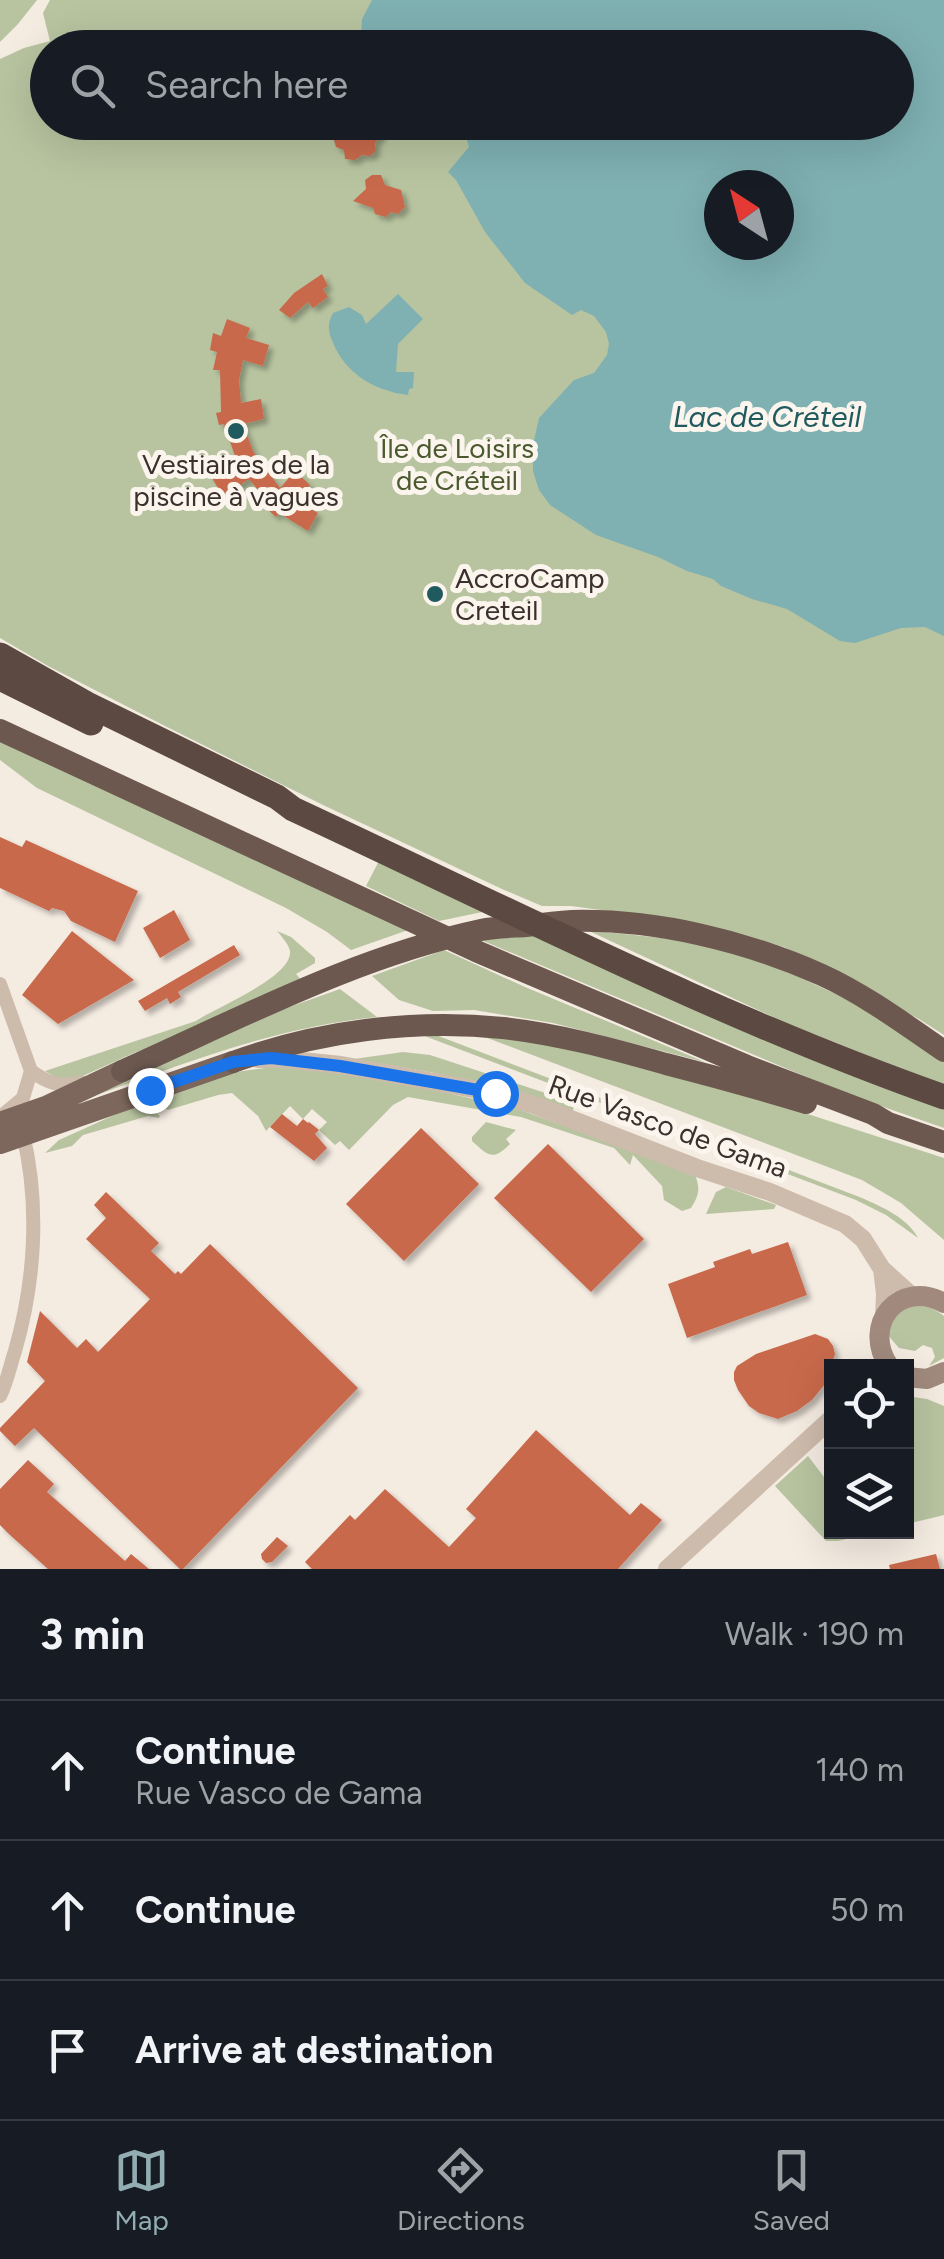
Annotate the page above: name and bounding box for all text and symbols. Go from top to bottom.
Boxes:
search box [30,30,914,140]
icon: search [65,58,120,113]
text: Search here [145,62,348,108]
north arrow [704,170,794,260]
water label: Lac de Créteil [673,398,861,435]
marker: Vestiaires de la piscine à vagues [225,420,247,442]
park label: Île de Loisirs de Créteil [378,431,534,497]
place label: Vestiaires de la piscine à vagues [133,447,339,513]
place label: AccroCamp Creteil [455,561,605,627]
marker: AccroCamp Creteil [424,583,446,605]
street label: Rue Vasco de Gama [544,1067,792,1185]
route end [128,1068,174,1114]
route start [473,1071,519,1117]
map controls [824,1359,914,1539]
button: locate [824,1359,914,1449]
button: layers [824,1449,914,1539]
text: 3 min [40,1609,145,1660]
text: Walk · 190 m [725,1615,904,1653]
text: Continue [135,1728,296,1774]
icon: ahead [40,1743,95,1798]
text: 140 m [815,1751,904,1789]
text: Rue Vasco de Gama [135,1774,423,1812]
icon: ahead [40,1883,95,1938]
text: Continue [135,1887,296,1933]
text: 50 m [830,1891,904,1929]
icon: arrive [40,2023,95,2078]
text: Arrive at destination [135,2027,493,2073]
tab: Map [114,2143,169,2237]
tab: Directions [397,2143,525,2237]
tab: Saved [753,2143,830,2237]

